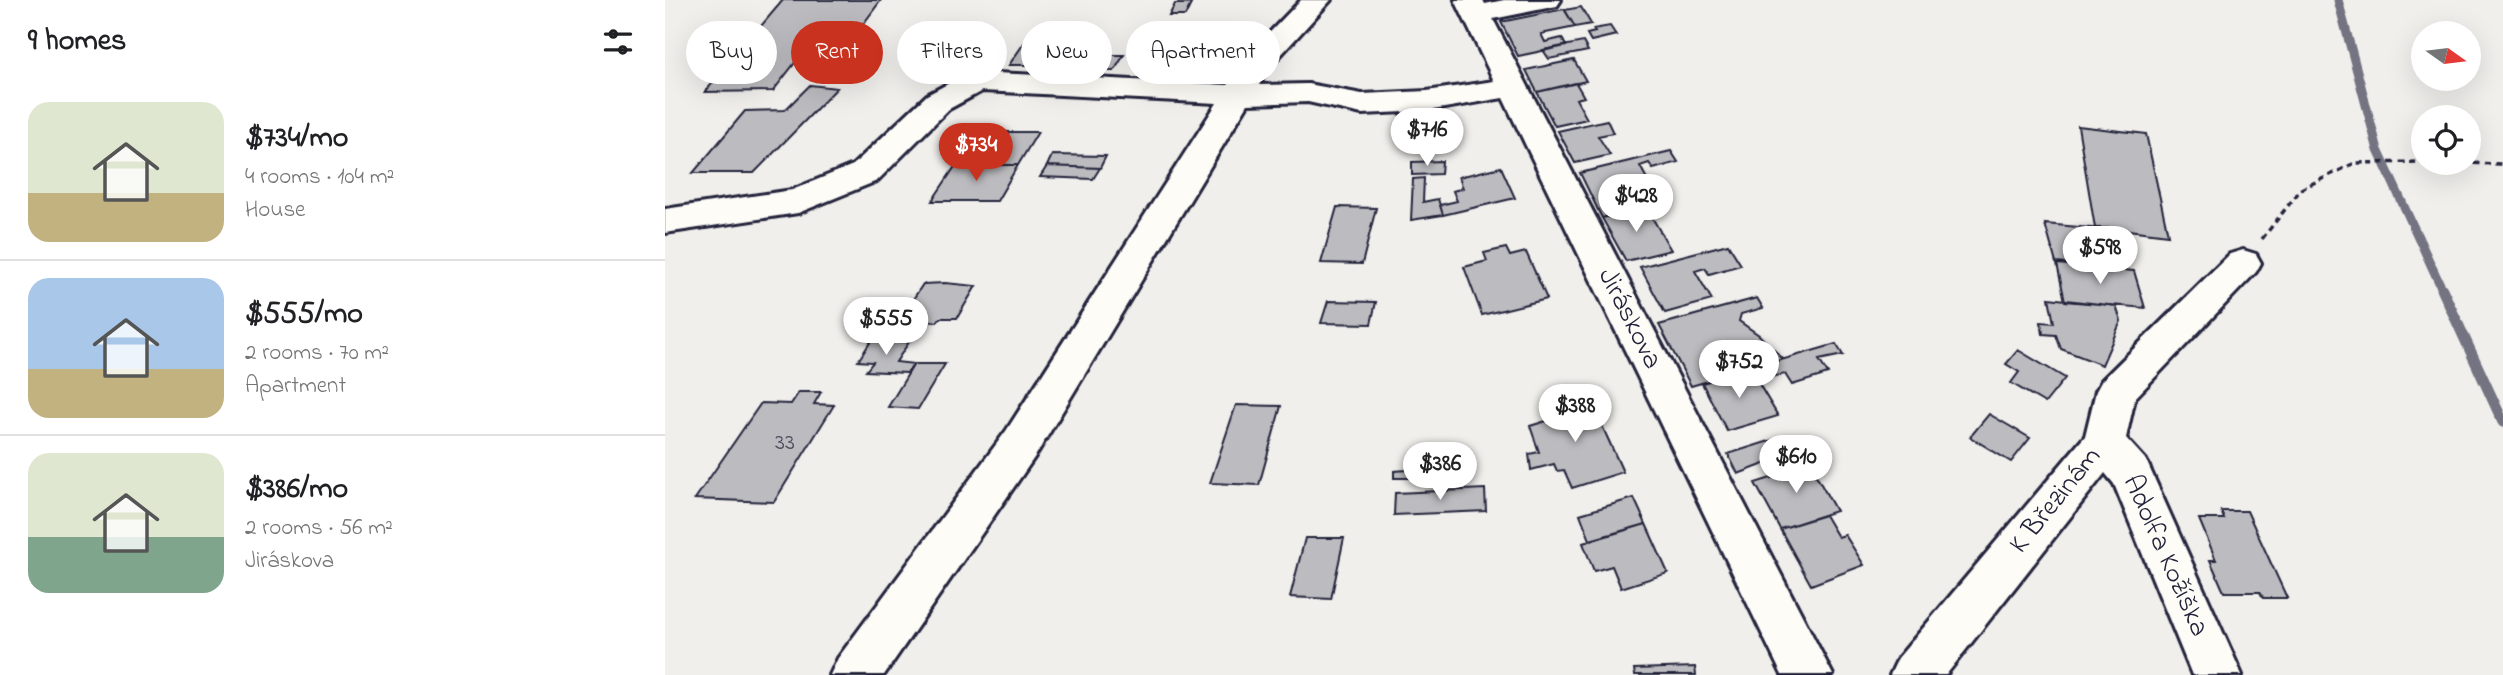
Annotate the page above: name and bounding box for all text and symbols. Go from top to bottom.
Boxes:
text: 9 homes [28,20,126,64]
chip: Buy [686,21,777,84]
chip: Rent [791,21,883,84]
chip: Filters [897,21,1007,84]
chip: New [1021,21,1112,84]
chip: Apartment [1126,21,1280,84]
north arrow [2411,21,2481,91]
map controls [2411,21,2481,175]
icon: filters [599,23,637,61]
button: locate [2411,105,2481,175]
pin: $716 [1386,108,1468,168]
text: $716 [1407,114,1447,147]
text: $734/mo [245,117,348,161]
pin: $734 [935,124,1017,183]
text: $734 [955,129,997,162]
icon: home [84,130,168,214]
text: 4 rooms · 104 m² [245,161,394,194]
pin: $428 [1595,174,1677,234]
text: $428 [1614,180,1658,213]
text: House [245,194,305,227]
pin: $598 [2059,226,2141,286]
text: $598 [2079,232,2121,265]
street label: Jiráskova [1586,261,1672,377]
text: $555/mo [245,293,363,337]
pin: $555 [845,298,927,357]
text: $555 [859,303,913,336]
icon: home [84,306,168,390]
text: 2 rooms · 70 m² [245,337,389,370]
pin: $752 [1698,340,1780,400]
text: $752 [1715,346,1763,379]
text: Apartment [245,370,346,403]
pin: $388 [1534,384,1616,444]
text: $388 [1555,390,1595,423]
house number: 33 [775,426,795,461]
pin: $610 [1755,435,1837,495]
street label: K Březinám [2000,439,2112,563]
text: $610 [1775,441,1817,474]
pin: $386 [1399,442,1481,502]
text: $386 [1419,448,1461,481]
text: $386/mo [245,468,348,512]
street label: Adolfa Kožíška [2111,469,2219,643]
icon: home [84,481,168,565]
text: 2 rooms · 56 m² [245,512,393,545]
text: Jiráskova [245,545,334,578]

